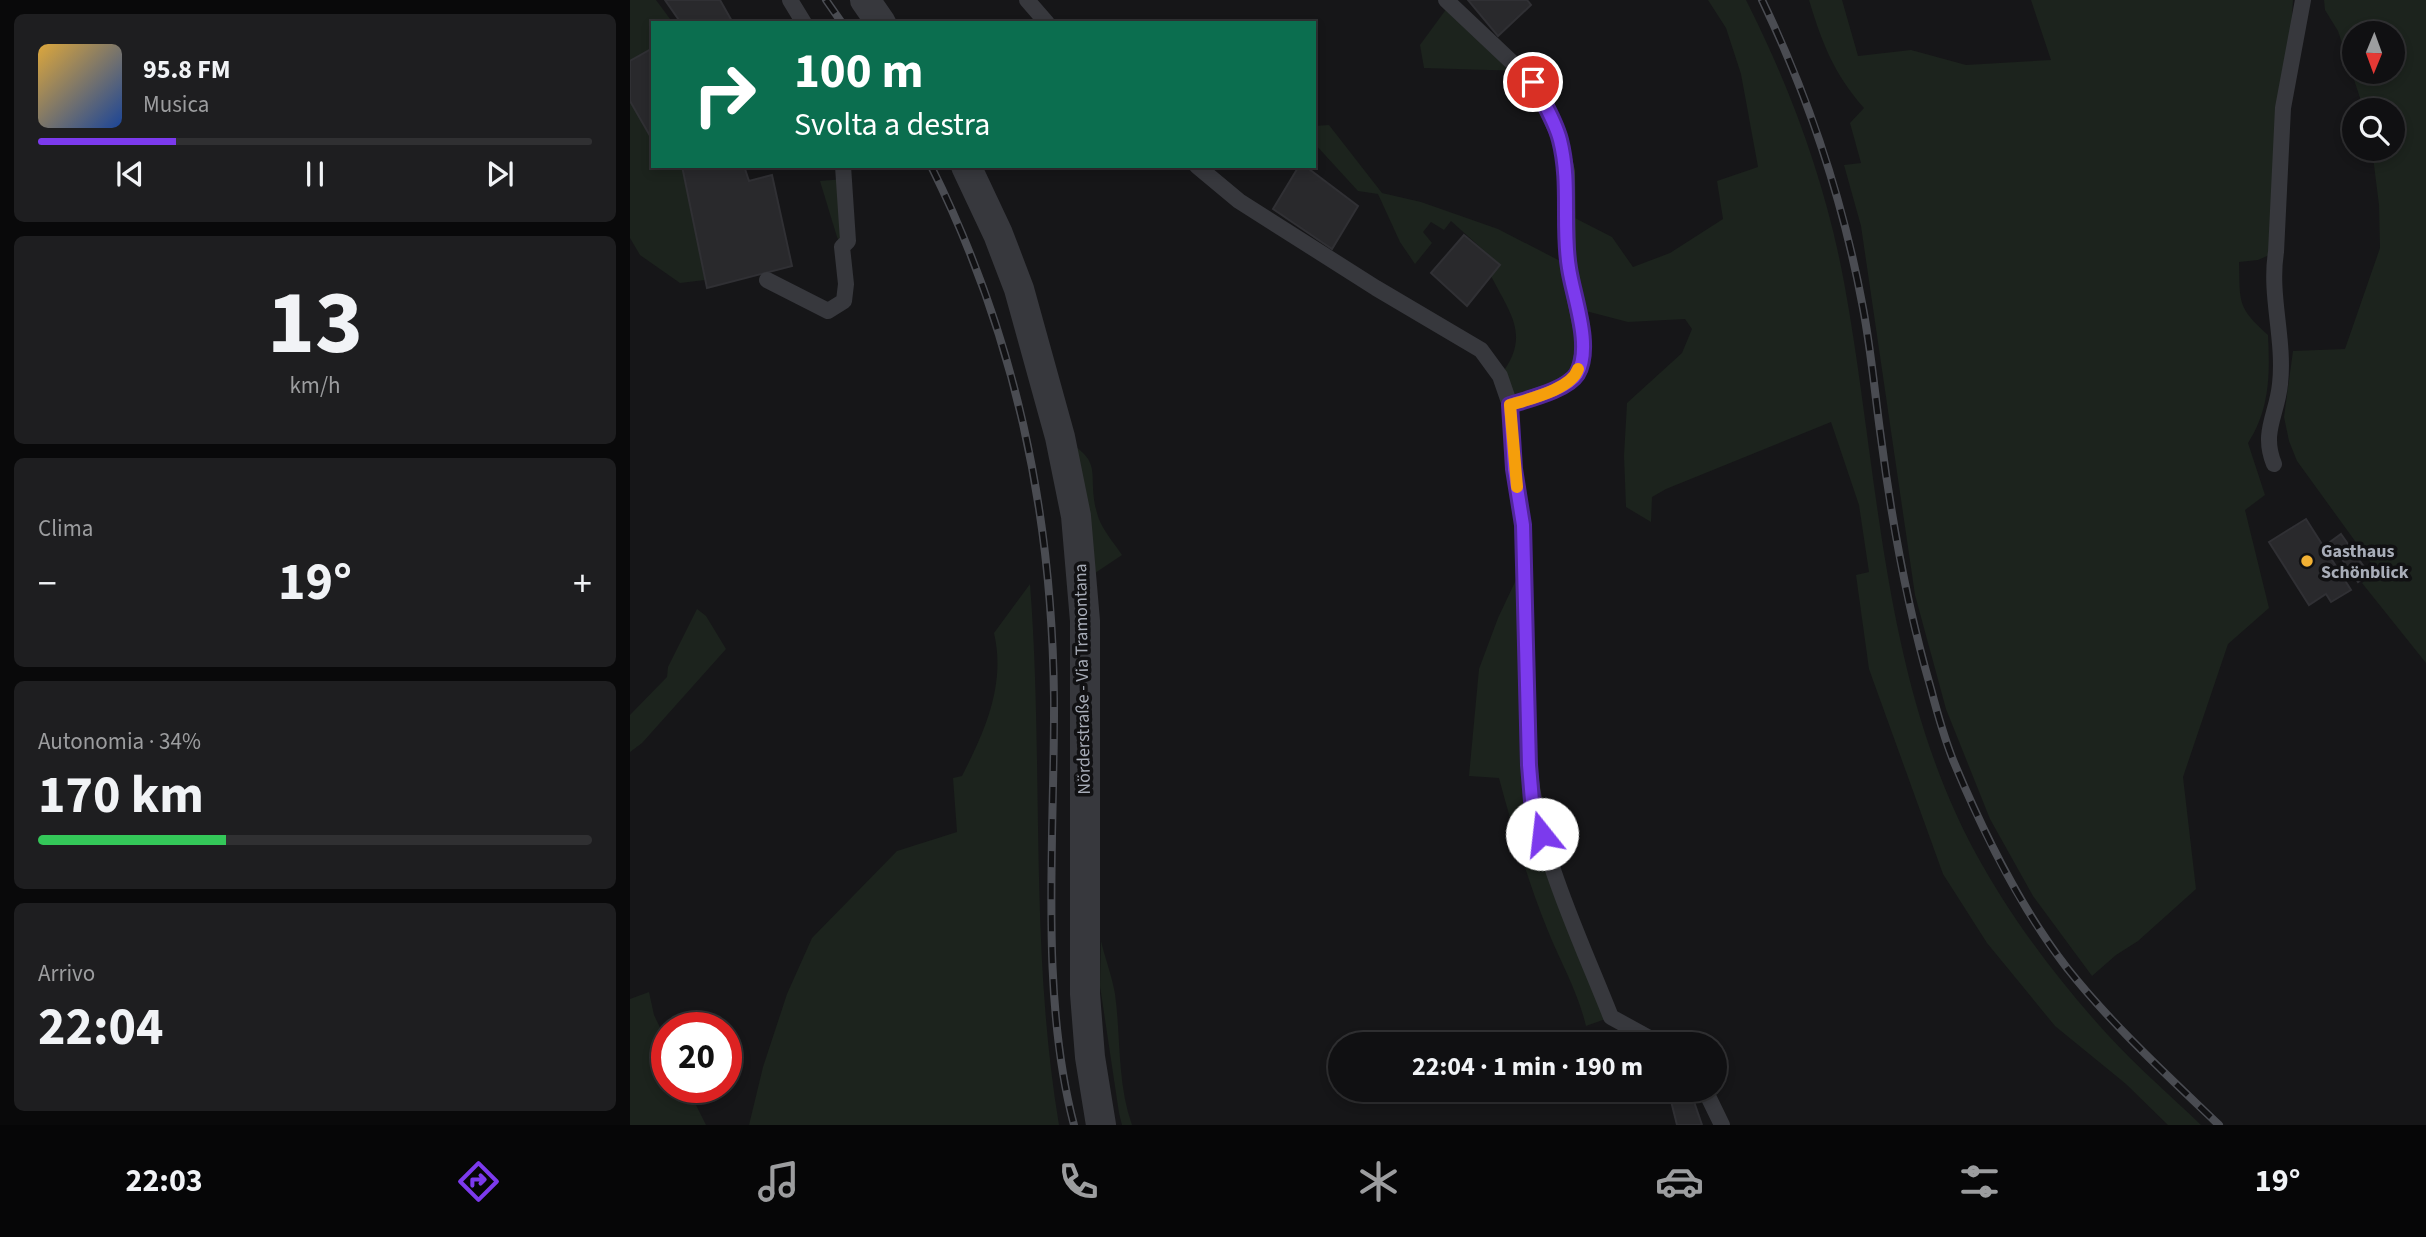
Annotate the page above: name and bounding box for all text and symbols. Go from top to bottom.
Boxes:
north arrow [2342,21,2404,84]
map controls [2342,21,2405,161]
text: 100 m [794,37,923,107]
icon: right [679,49,770,140]
text: 95.8 FM [143,51,231,88]
pin [1503,52,1563,112]
icon: arrive [1514,63,1552,101]
text: Musica [143,88,209,121]
button: search [2342,98,2405,161]
text: Svolta a destra [794,102,990,148]
icon: previous [111,155,149,193]
icon: pause [296,155,334,193]
icon: next [481,155,519,193]
text: 13 [267,259,363,388]
text: km/h [289,369,341,402]
text: Clima [38,512,93,545]
place label: Gasthaus Schönblick [2321,539,2409,585]
text: 19° [278,546,352,620]
marker: Gasthaus Schönblick [2299,553,2315,569]
text: − [38,557,57,611]
text: + [573,557,592,611]
street label: Nörderstraße - Via Tramontana [1068,563,1097,795]
text: Autonomia · 34% [38,725,201,758]
text: 170 km [38,759,204,833]
position arrow [1505,797,1579,871]
text: Arrivo [38,957,95,990]
text: 22:04 [38,991,163,1065]
speed limit sign: 20 [651,1012,742,1103]
text: 22:04 · 1 min · 190 m [1412,1048,1643,1085]
icon: directions [454,1157,503,1206]
icon: music [754,1157,803,1206]
icon: phone [1054,1157,1103,1206]
icon: climate [1354,1157,1403,1206]
icon: car [1655,1157,1704,1206]
icon: filters [1955,1157,2004,1206]
text: 22:03 [126,1158,203,1204]
text: 19° [2255,1158,2300,1204]

